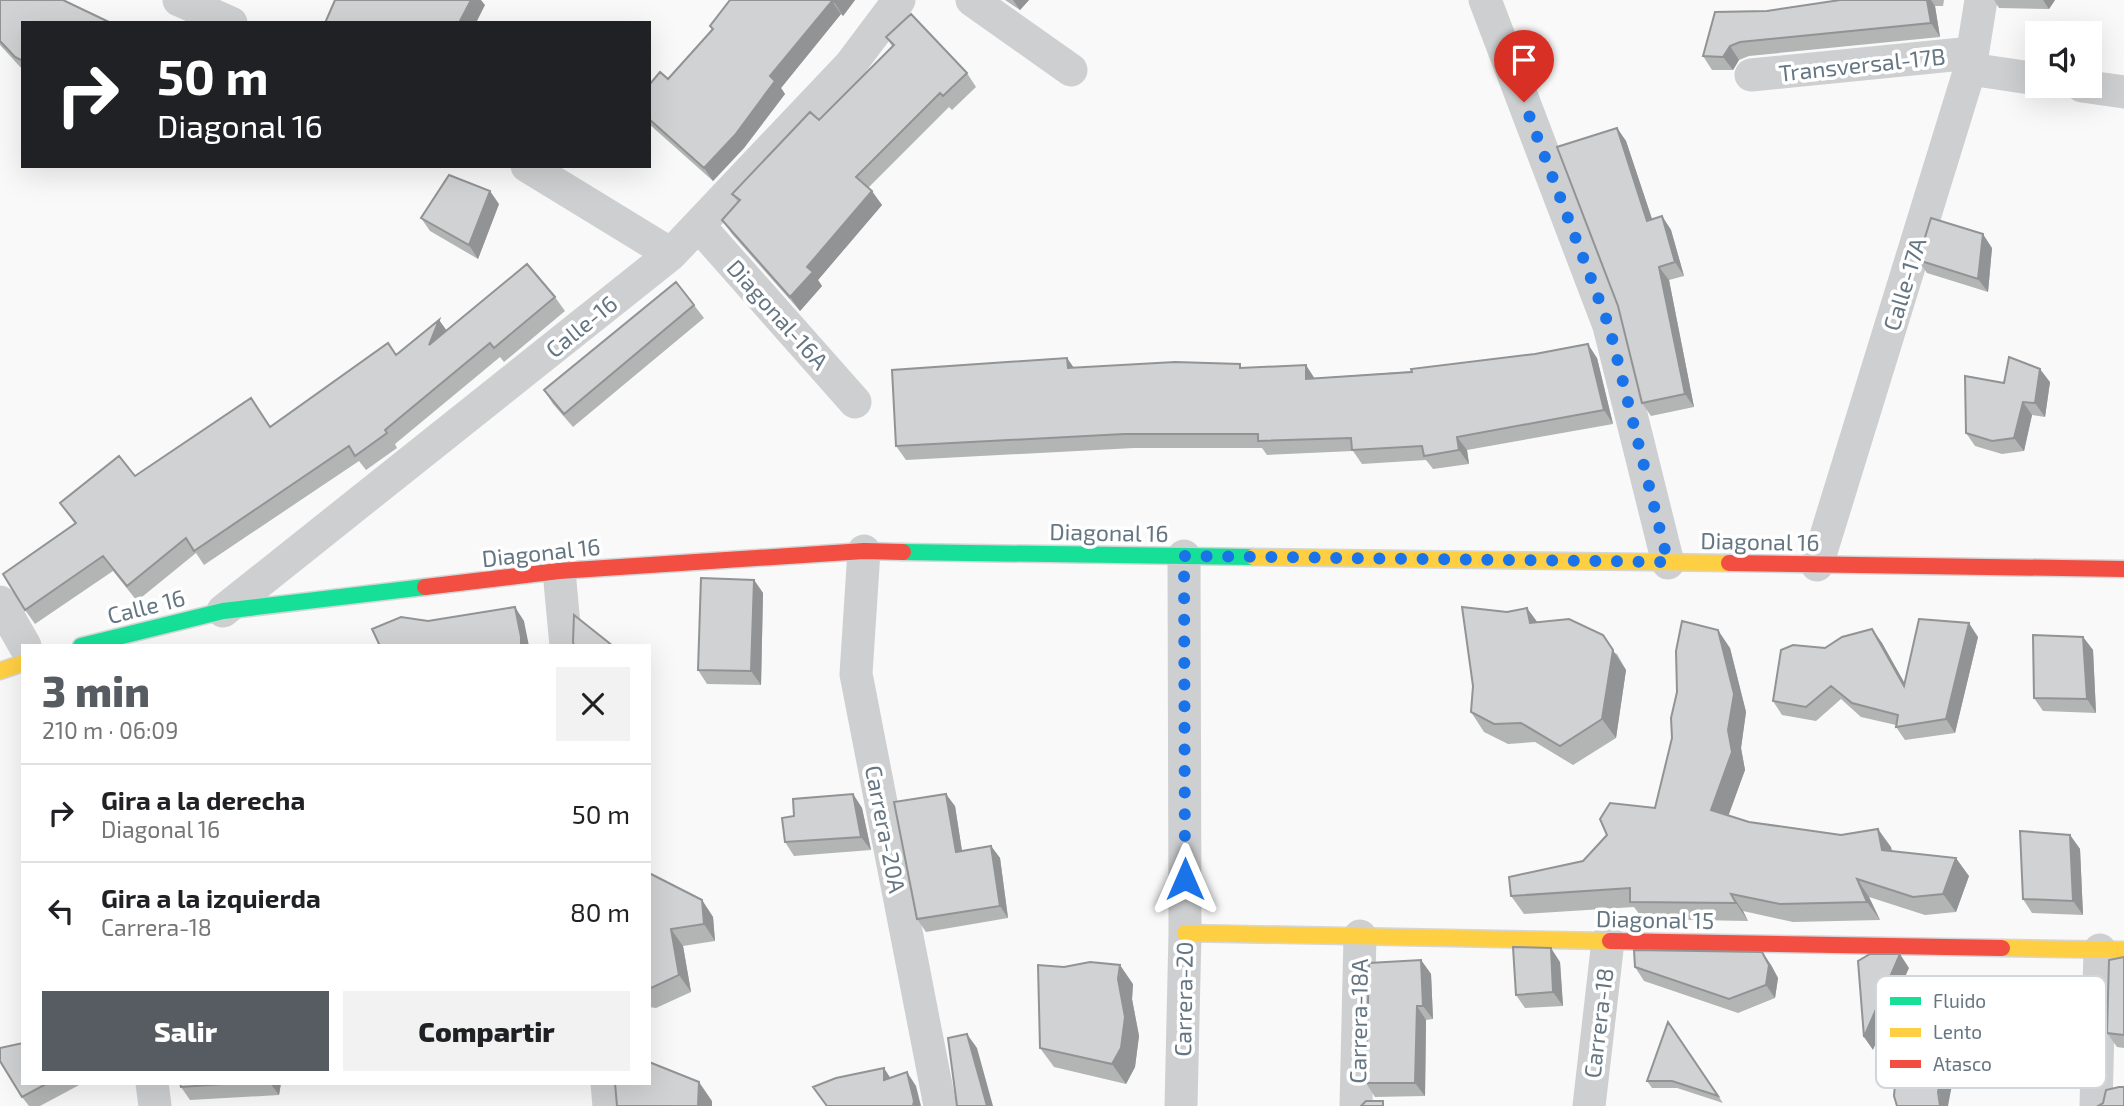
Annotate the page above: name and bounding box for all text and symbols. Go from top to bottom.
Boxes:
map controls [2025,21,2102,98]
button: sound [2025,21,2102,98]
pin [1494,30,1554,102]
icon: arrive [1505,41,1543,79]
street label: Transversal-17B [1777,41,1947,87]
text: 50 m [157,46,269,105]
icon: right [42,49,133,140]
text: Diagonal 16 [157,106,323,144]
street label: Calle-17A [1877,233,1932,334]
street label: Diagonal-16A [721,253,835,375]
street label: Calle-16 [540,289,622,363]
street label: Diagonal 16 [1049,517,1169,547]
street label: Diagonal 16 [1700,526,1820,556]
street label: Diagonal 16 [480,532,602,572]
street label: Calle 16 [104,583,188,629]
text: 3 min [42,665,150,715]
button: close [556,667,630,741]
text: 210 m · 06:09 [42,716,178,744]
street label: Carrera-20A [860,763,912,896]
text: Gira a la derecha [101,784,305,815]
icon: right [42,794,80,832]
text: 50 m [572,798,630,829]
text: Diagonal 16 [101,815,220,843]
position arrow [1148,842,1222,916]
text: Gira a la izquierda [101,882,321,913]
icon: left [42,892,80,930]
text: 80 m [570,896,630,927]
street label: Diagonal 15 [1596,904,1714,934]
text: Carrera-18 [101,913,212,941]
street label: Carrera-20 [1168,941,1198,1057]
street label: Carrera-18A [1343,958,1373,1084]
street label: Carrera-18 [1577,966,1619,1080]
legend [1876,976,2106,1088]
text: Fluido [1933,989,1986,1012]
button: Salir [42,991,329,1071]
button: Compartir [343,991,630,1071]
text: Lento [1933,1020,1982,1043]
text: Atasco [1933,1052,1992,1075]

